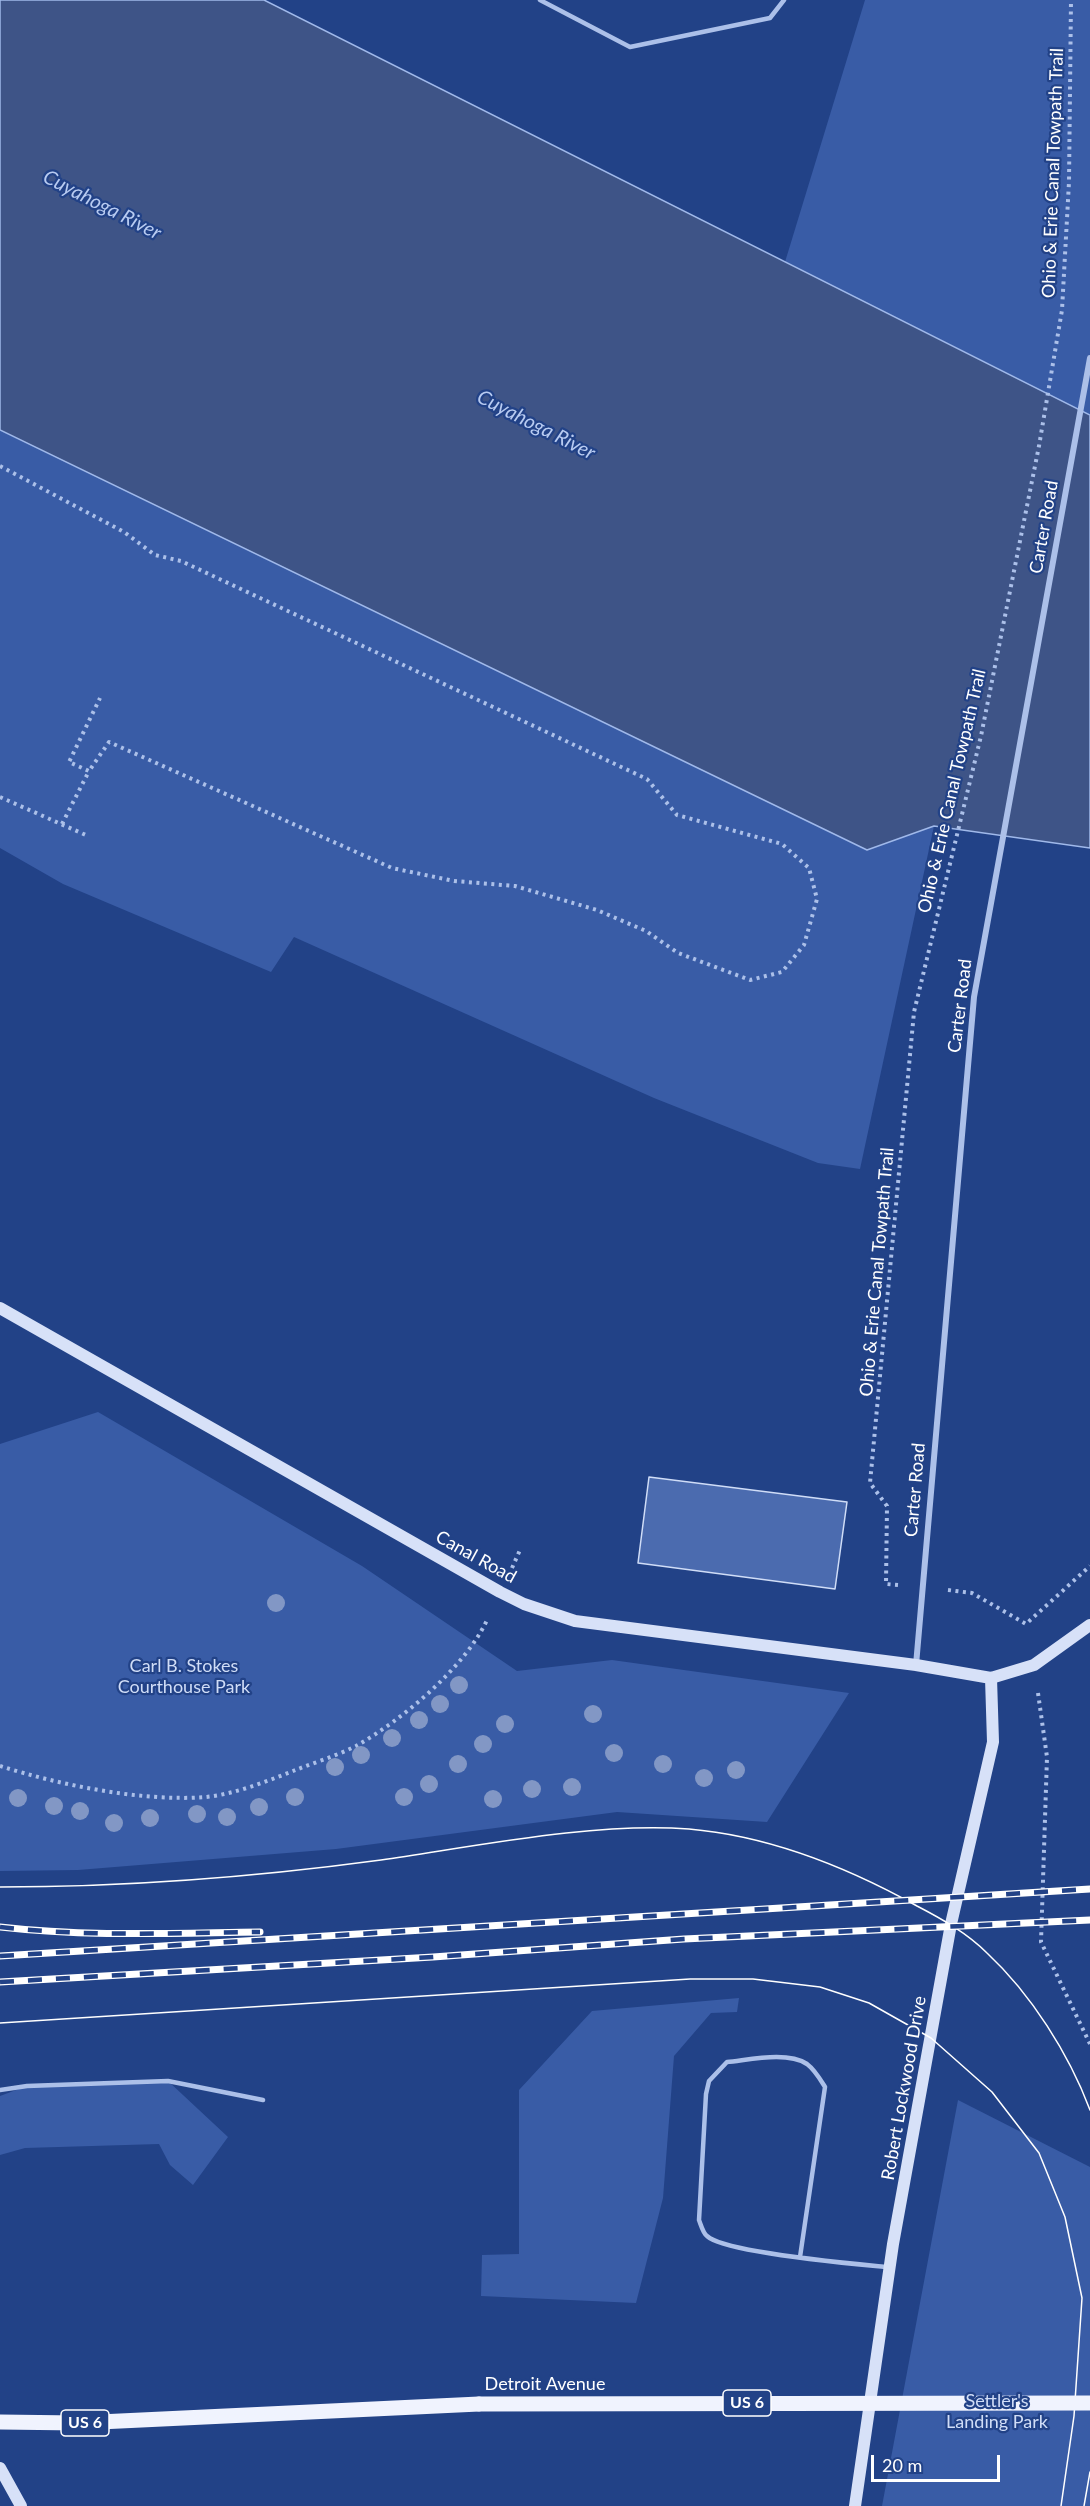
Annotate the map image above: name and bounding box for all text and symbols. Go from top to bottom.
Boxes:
street label: Ohio & Erie Canal Towpath Trail [1038,48,1068,298]
water label: Cuyahoga River [39,165,165,245]
water label: Cuyahoga River [473,385,599,465]
street label: Carter Road [1025,479,1063,575]
street label: Ohio & Erie Canal Towpath Trail [913,667,991,915]
street label: Carter Road [944,958,976,1054]
street label: Ohio & Erie Canal Towpath Trail [855,1147,899,1397]
street label: Carter Road [900,1442,930,1538]
street label: Canal Road [432,1526,520,1588]
park label: Carl B. Stokes Courthouse Park [118,1655,250,1698]
street label: Robert Lockwood Drive [877,1994,931,2182]
street label: Detroit Avenue [485,2373,605,2395]
road number: US 6 [723,2390,771,2416]
park label: Settler's Landing Park [946,2390,1048,2432]
road number: US 6 [61,2410,109,2436]
scale bar [874,2443,1003,2481]
text: 20 m [882,2454,922,2476]

